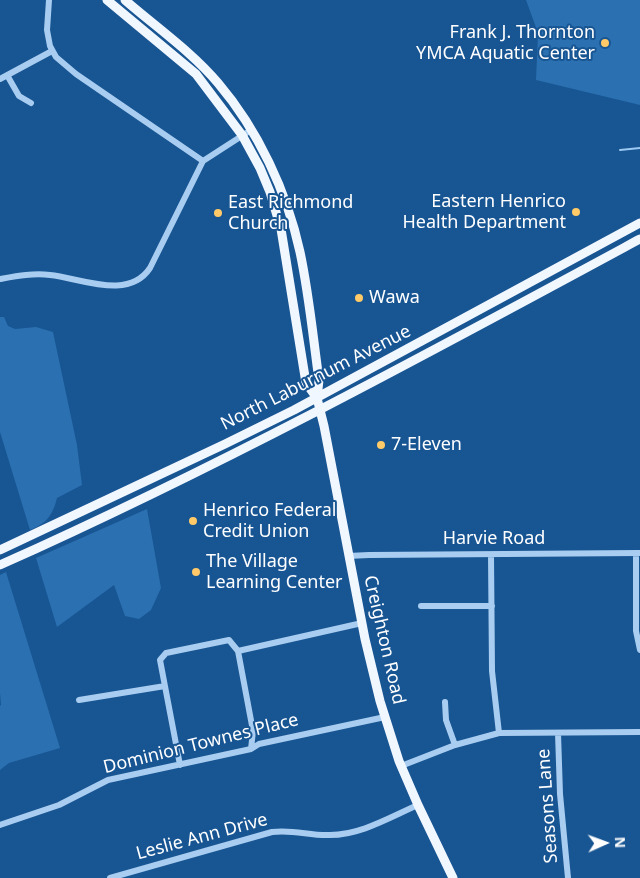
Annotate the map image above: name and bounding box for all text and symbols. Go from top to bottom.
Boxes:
place label: Frank J. Thornton YMCA Aquatic Center [416,22,595,64]
marker: Frank J. Thornton YMCA Aquatic Center [599,37,611,49]
place label: Eastern Henrico Health Department [402,191,566,233]
place label: East Richmond Church [228,192,353,234]
marker: Eastern Henrico Health Department [570,206,582,218]
marker: East Richmond Church [212,207,224,219]
place label: Wawa [369,287,420,309]
marker: Wawa [353,292,365,304]
street label: North Laburnum Avenue [217,321,415,435]
place label: 7-Eleven [391,434,462,456]
marker: 7-Eleven [375,439,387,451]
place label: Henrico Federal Credit Union [203,500,336,542]
marker: Henrico Federal Credit Union [187,515,199,527]
street label: Harvie Road [443,528,545,550]
place label: The Village Learning Center [206,551,342,594]
marker: The Village Learning Center [190,566,202,578]
street label: Creighton Road [359,573,409,707]
street label: Dominion Townes Place [101,709,301,779]
street label: Seasons Lane [533,748,563,864]
street label: Leslie Ann Drive [134,809,270,865]
north arrow [580,818,630,868]
text: N [611,836,630,848]

